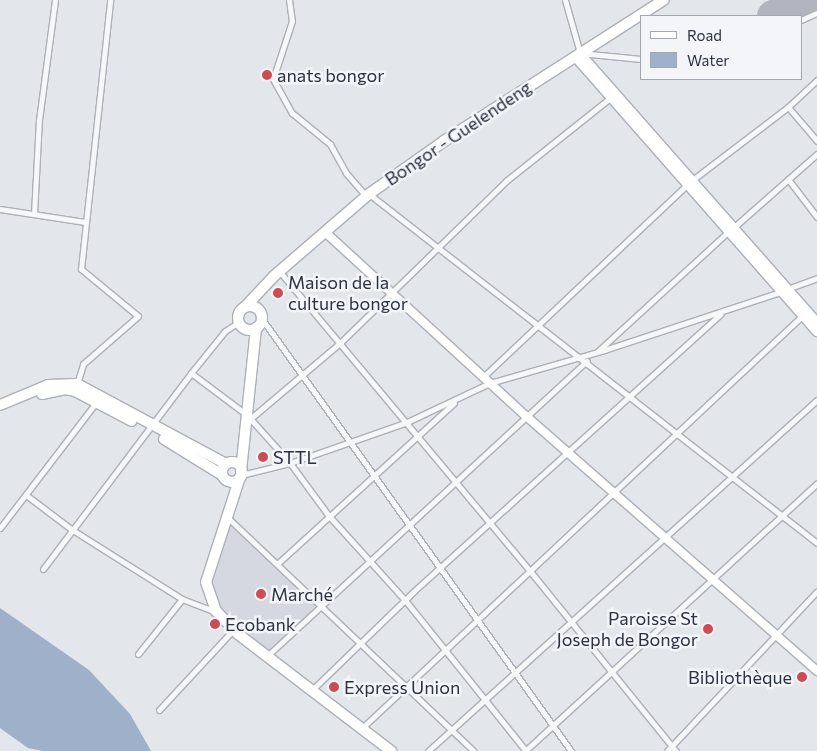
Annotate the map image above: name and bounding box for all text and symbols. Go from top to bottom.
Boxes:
legend [640,15,802,80]
text: Road [687,26,722,44]
text: Water [687,51,729,69]
place label: anats bongor [277,64,384,86]
marker: anats bongor [261,69,273,81]
street label: Bongor - Guelendeng [381,76,535,190]
place label: Maison de la culture bongor [288,272,408,314]
marker: Maison de la culture bongor [272,287,284,299]
place label: STTL [273,446,317,468]
marker: STTL [257,451,269,463]
place label: Marché [271,583,333,605]
marker: Marché [255,588,267,600]
place label: Paroisse St Joseph de Bongor [557,608,698,650]
place label: Ecobank [225,613,295,635]
marker: Ecobank [209,618,221,630]
marker: Paroisse St Joseph de Bongor [702,623,714,635]
place label: Bibliothèque [688,666,792,688]
marker: Bibliothèque [796,671,808,683]
place label: Express Union [344,676,460,698]
marker: Express Union [328,681,340,693]

